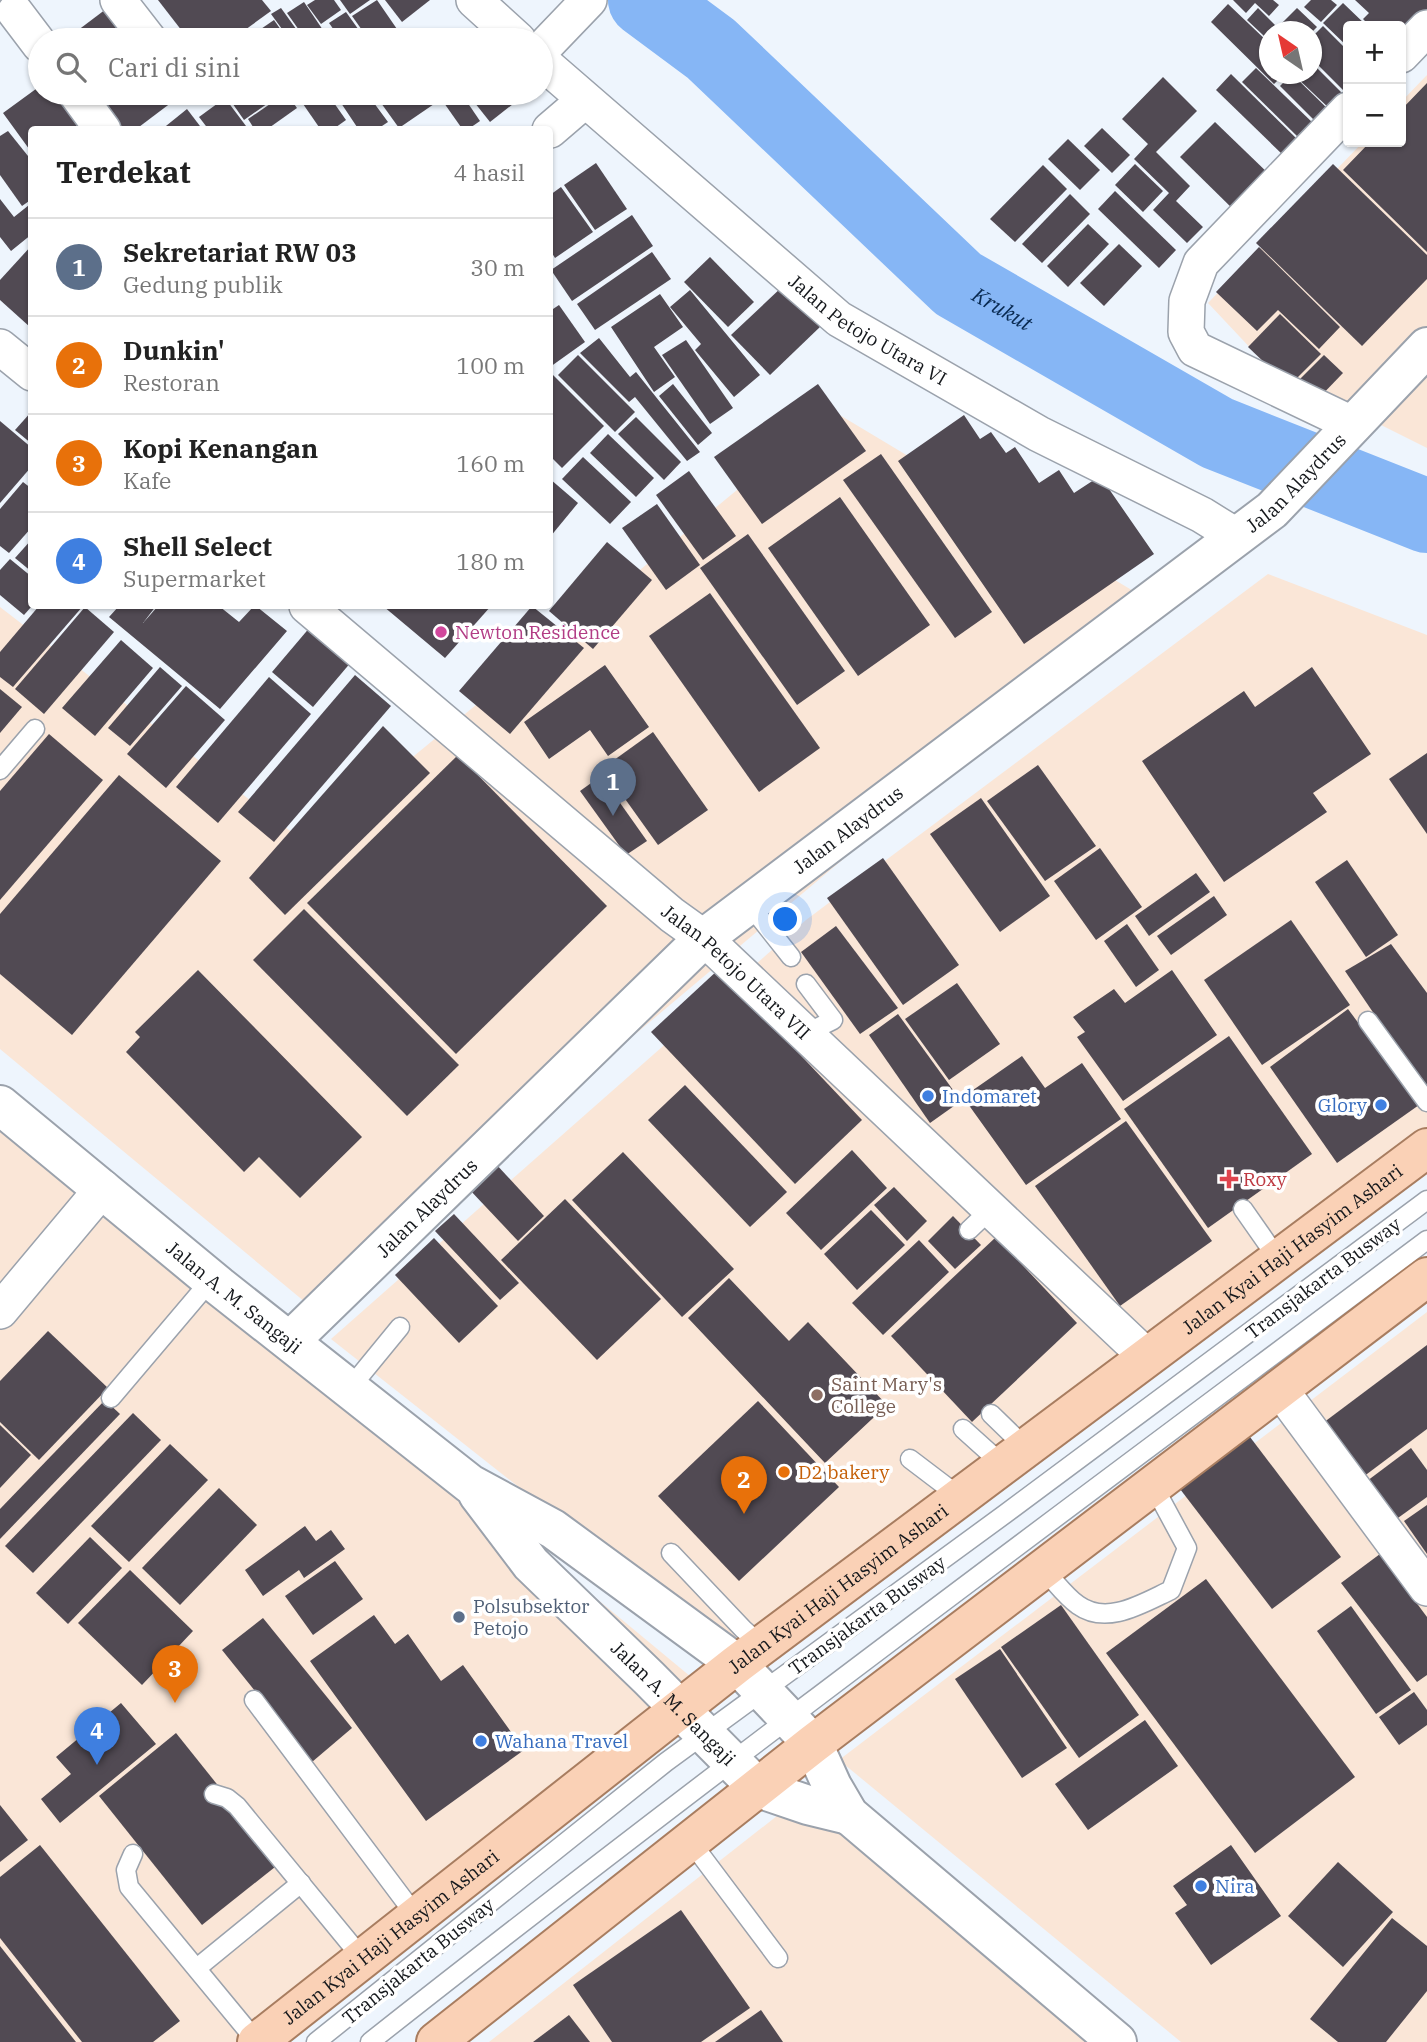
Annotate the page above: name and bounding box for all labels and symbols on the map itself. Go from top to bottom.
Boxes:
north arrow [1259,21,1322,84]
street label: Jalan Petojo Utara VI [784,269,951,390]
water label: Krukut [967,280,1038,337]
street label: Jalan Alaydrus [1241,428,1351,538]
place label: Newton Residence [455,620,620,644]
marker: Newton Residence [433,624,449,640]
pin: 1 [590,758,636,816]
street label: Jalan Alaydrus [788,780,908,879]
street label: Jalan Petojo Utara VII [657,899,816,1044]
your location [768,902,802,936]
place label: Indomaret [942,1084,1037,1108]
marker: Indomaret [920,1088,936,1104]
place label: Glory [1318,1093,1368,1117]
marker: Glory [1373,1097,1389,1113]
street label: Jalan Alaydrus [371,1153,482,1262]
street label: Jalan Kyai Haji Hasyim Ashari [1177,1159,1407,1339]
place label: Roxy [1243,1167,1288,1191]
marker: Roxy [1221,1171,1237,1187]
street label: Transjakarta Busway [1241,1211,1406,1344]
street label: Jalan A. M. Sangaji [162,1236,307,1359]
place label: Saint Mary's College [831,1372,942,1418]
marker: Saint Mary's College [809,1387,825,1403]
pin: 2 [721,1456,767,1514]
place label: D2 bakery [798,1460,890,1484]
marker: D2 bakery [776,1464,792,1480]
street label: Jalan Kyai Haji Hasyim Ashari [723,1498,953,1679]
street label: Transjakarta Busway [784,1549,951,1680]
place label: Polsubsektor Petojo [473,1594,590,1640]
marker: Polsubsektor Petojo [451,1609,467,1625]
street label: Jalan A. M. Sangaji [606,1636,741,1771]
pin: 3 [152,1645,198,1703]
pin: 4 [74,1707,120,1765]
place label: Wahana Travel [495,1729,629,1753]
marker: Wahana Travel [473,1733,489,1749]
street label: Jalan Kyai Haji Hasyim Ashari [277,1844,504,2029]
place label: Nira [1215,1874,1255,1898]
marker: Nira [1193,1878,1209,1894]
street label: Transjakarta Busway [337,1892,499,2030]

